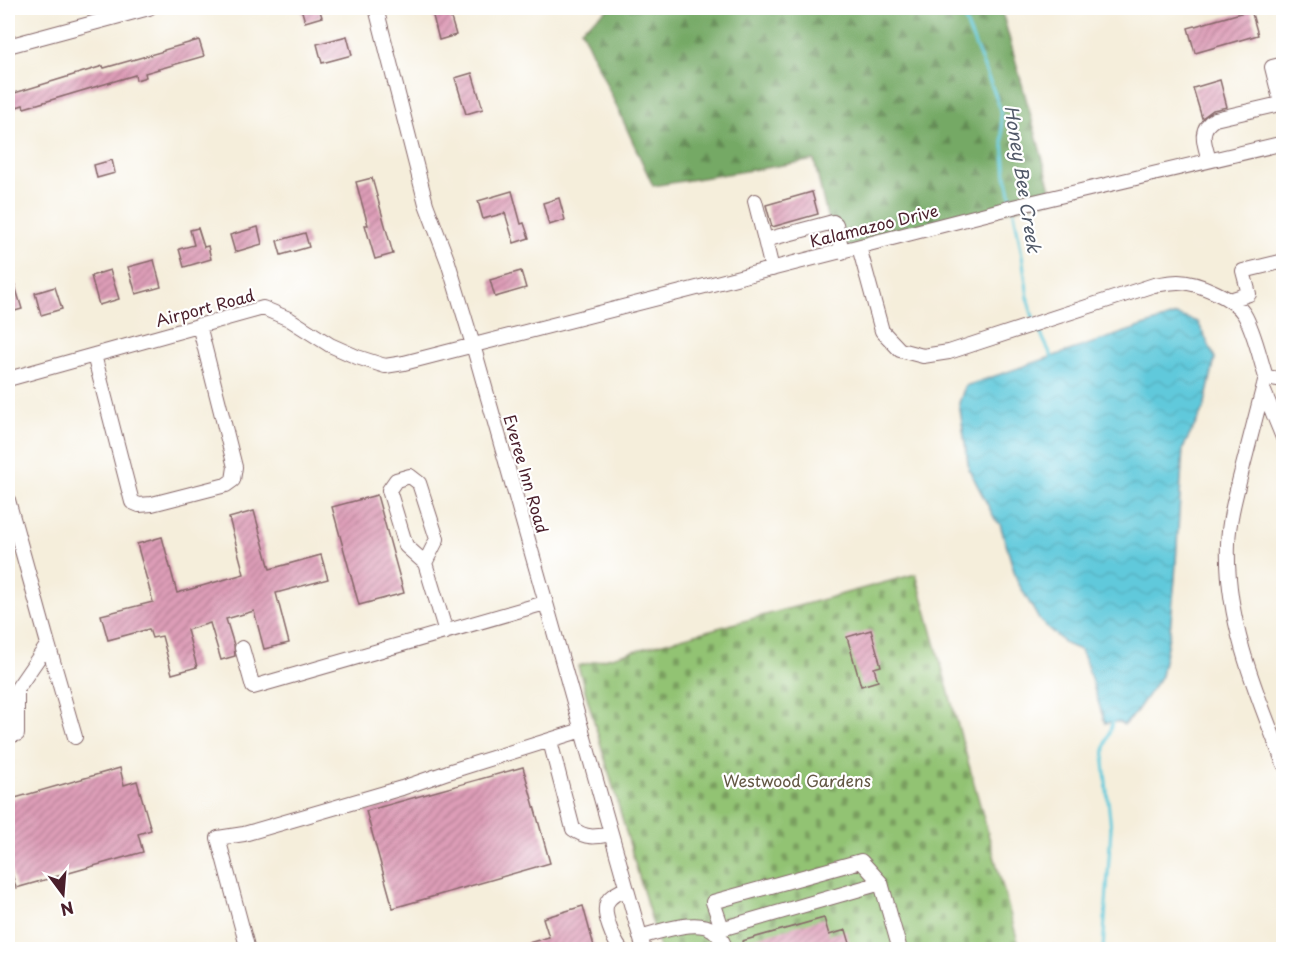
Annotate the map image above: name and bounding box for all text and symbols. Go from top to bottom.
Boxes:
water label: Honey Bee Creek [998,103,1049,255]
street label: Kalamazoo Drive [807,197,940,253]
street label: Airport Road [152,282,257,332]
street label: Everee Inn Road [499,412,555,536]
park label: Westwood Gardens [723,768,871,792]
north arrow [33,864,93,924]
text: N [58,896,77,923]

